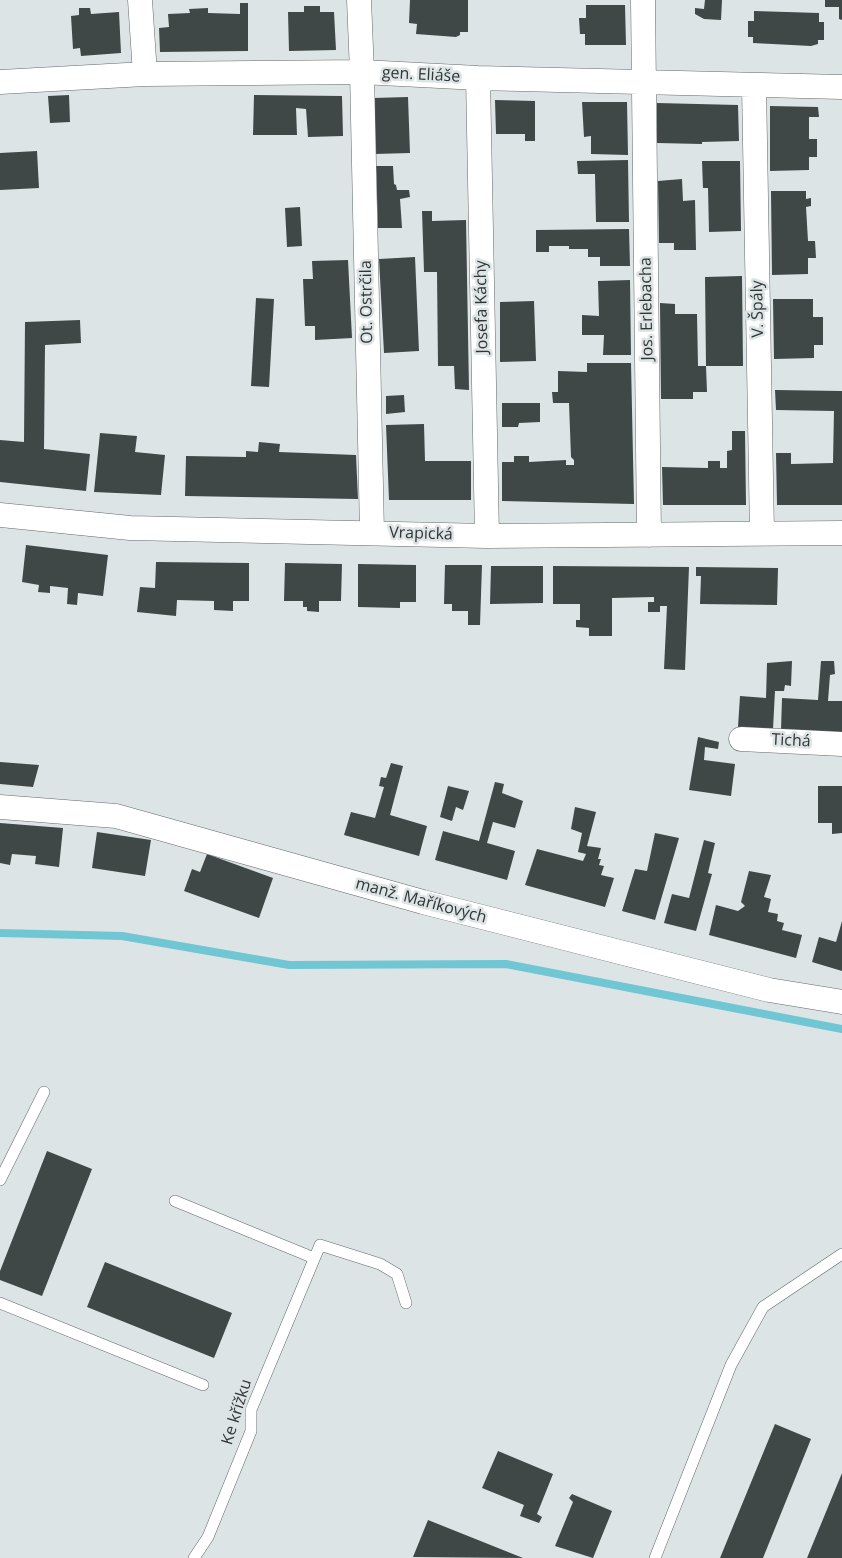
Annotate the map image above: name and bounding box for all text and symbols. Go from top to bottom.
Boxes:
street label: gen. Eliáše [381,63,461,87]
street label: Jos. Erlebacha [636,257,658,361]
street label: Ot. Ostrčila [357,260,377,344]
street label: Josefa Káchy [472,260,492,354]
street label: V. Špály [748,280,768,338]
street label: Vrapická [389,523,453,545]
street label: Tichá [771,730,811,752]
street label: manž. Maříkových [353,874,489,928]
street label: Ke křížku [218,1377,256,1447]

